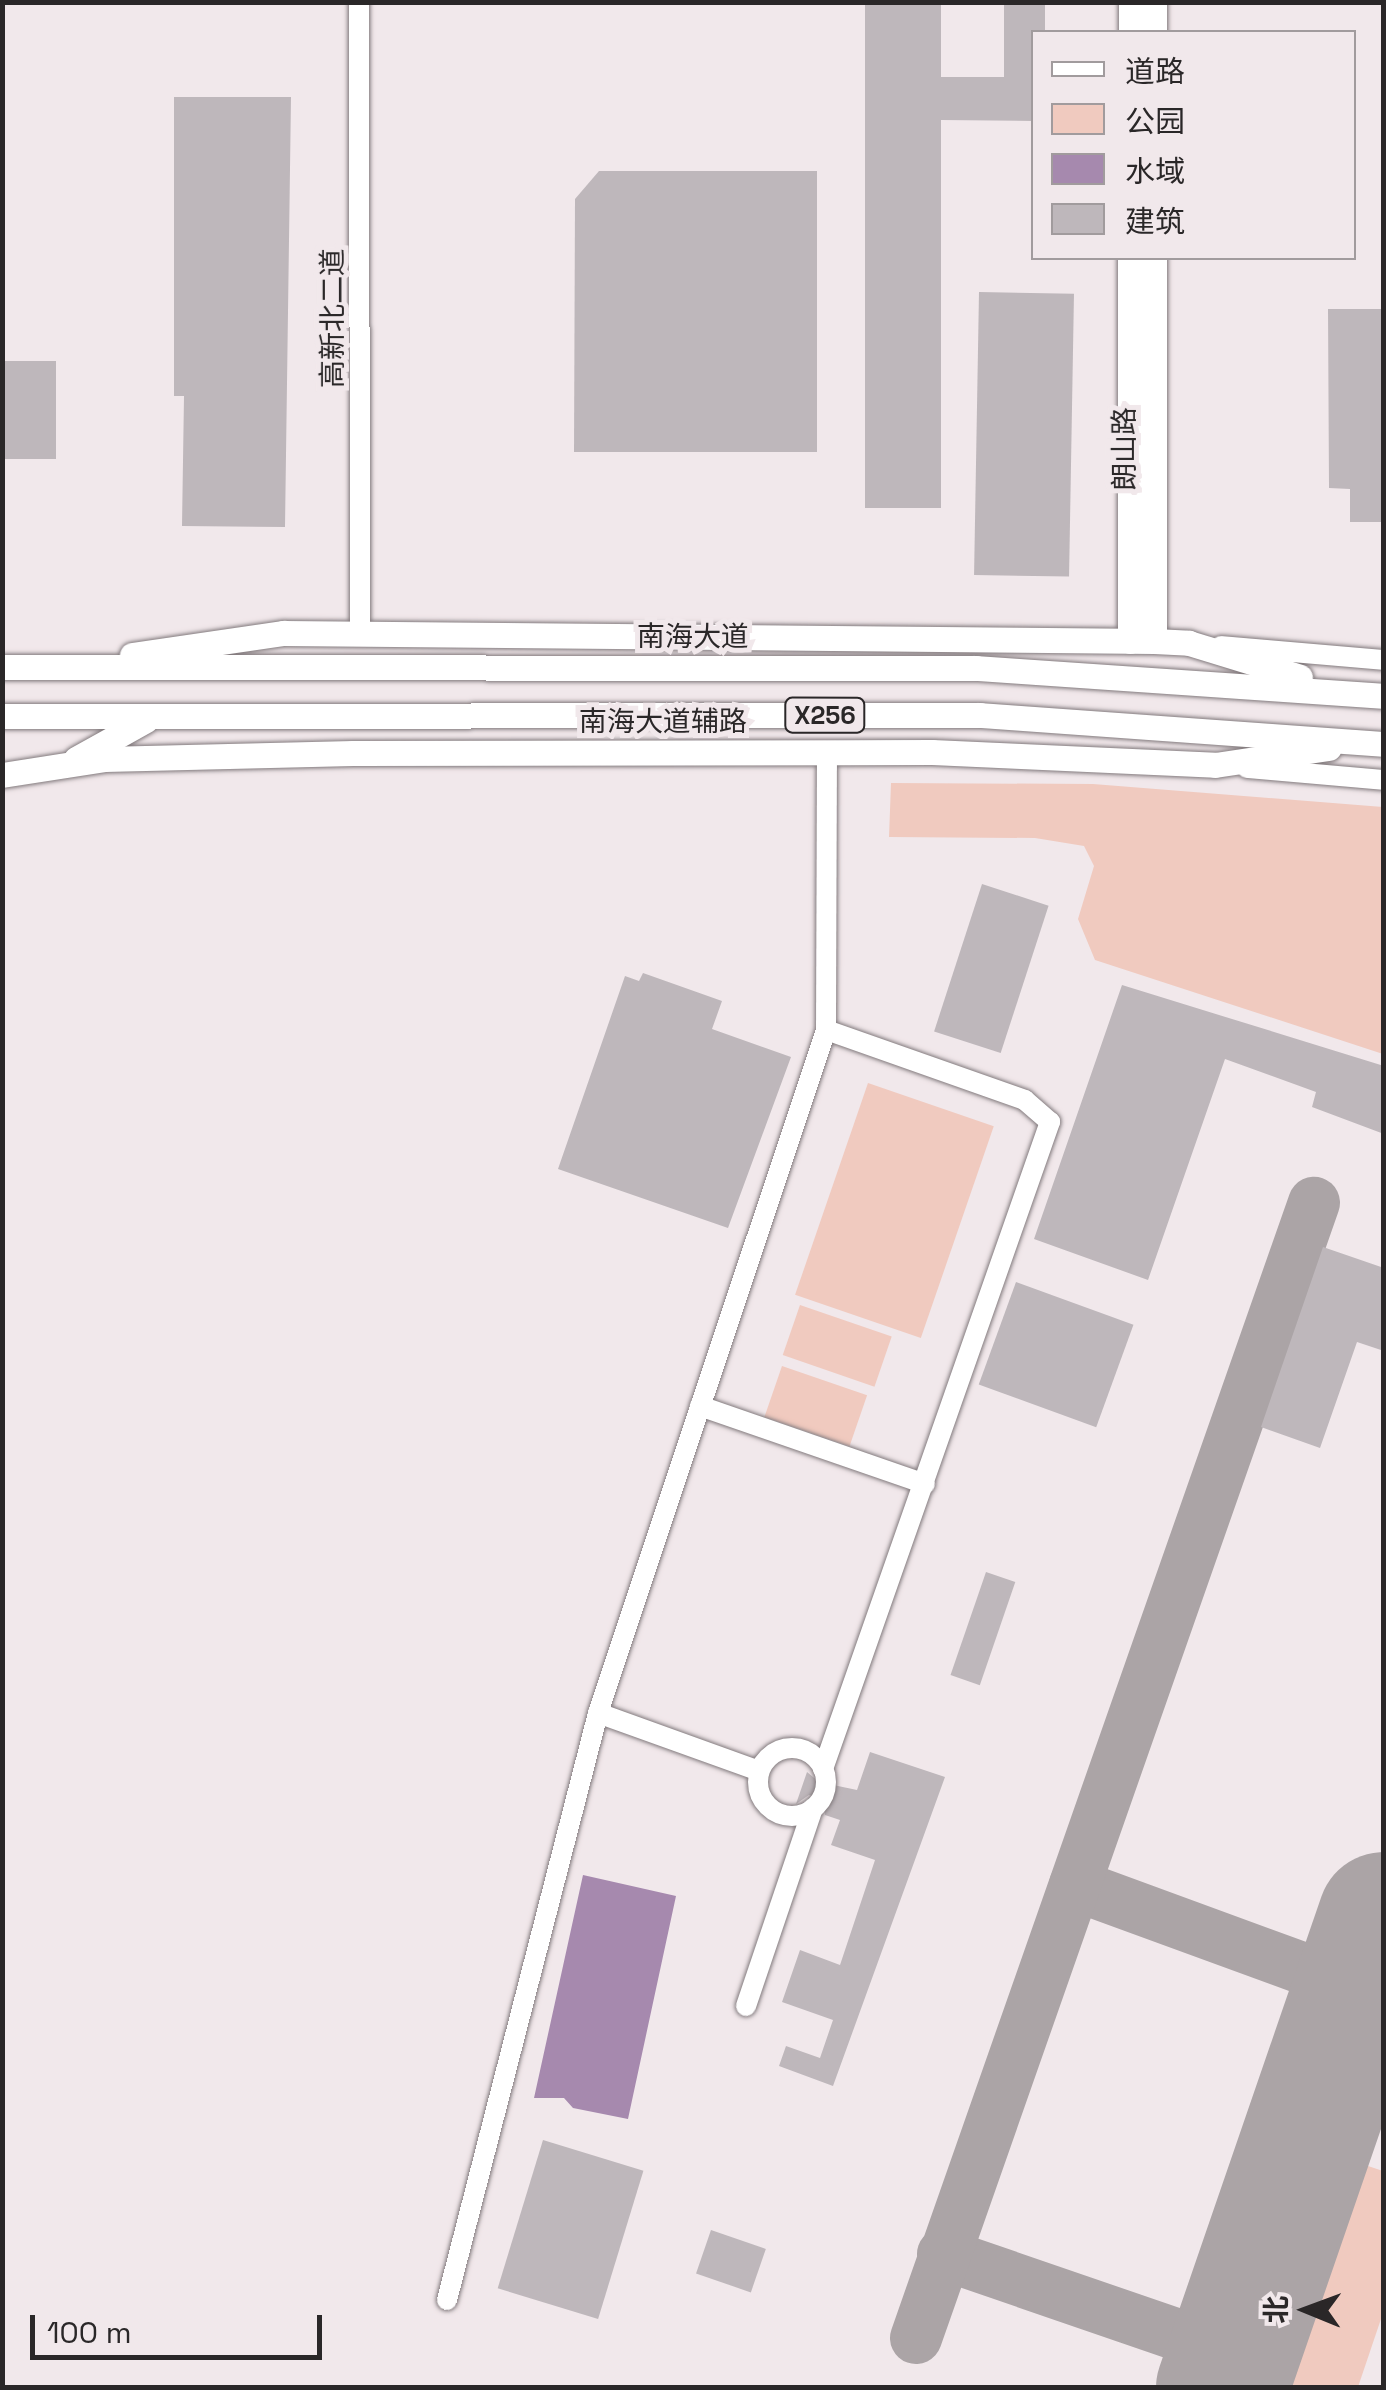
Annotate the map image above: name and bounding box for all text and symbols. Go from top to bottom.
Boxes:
legend [1031,30,1356,260]
text: 道路 [1125,52,1185,91]
text: 公园 [1125,102,1185,141]
text: 水域 [1125,152,1185,191]
text: 建筑 [1125,202,1185,241]
street label: 高新北二道 [315,248,349,388]
street label: 朗山路 [1107,407,1141,491]
street label: 南海大道 [637,619,749,653]
road number: X256 [782,695,868,735]
street label: 南海大道辅路 [579,704,747,738]
north arrow [1256,2260,1356,2360]
scale bar [35,2295,328,2357]
text: 北 [1258,2295,1294,2324]
text: 100 m [47,2313,132,2352]

